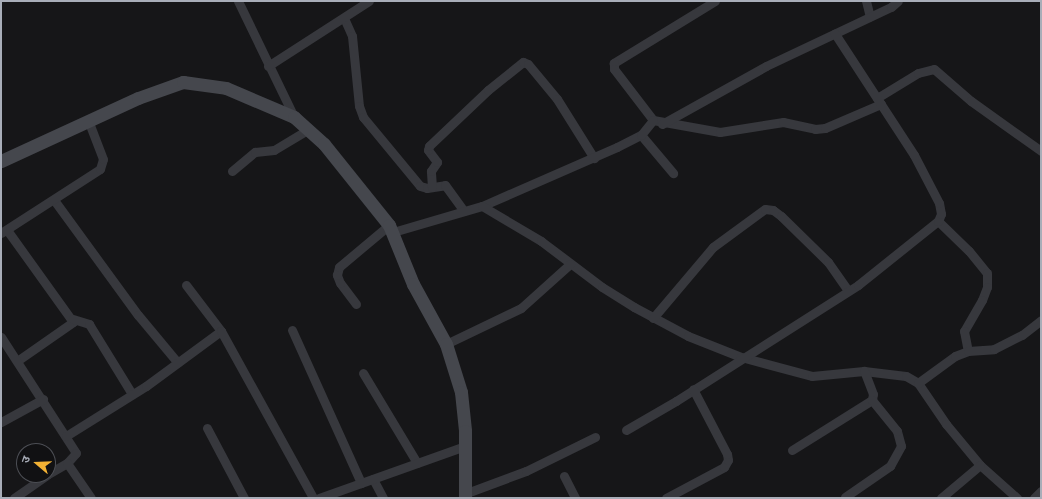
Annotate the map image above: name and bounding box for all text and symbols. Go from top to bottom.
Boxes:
north arrow [16,443,56,483]
text: उ [18,454,32,464]

